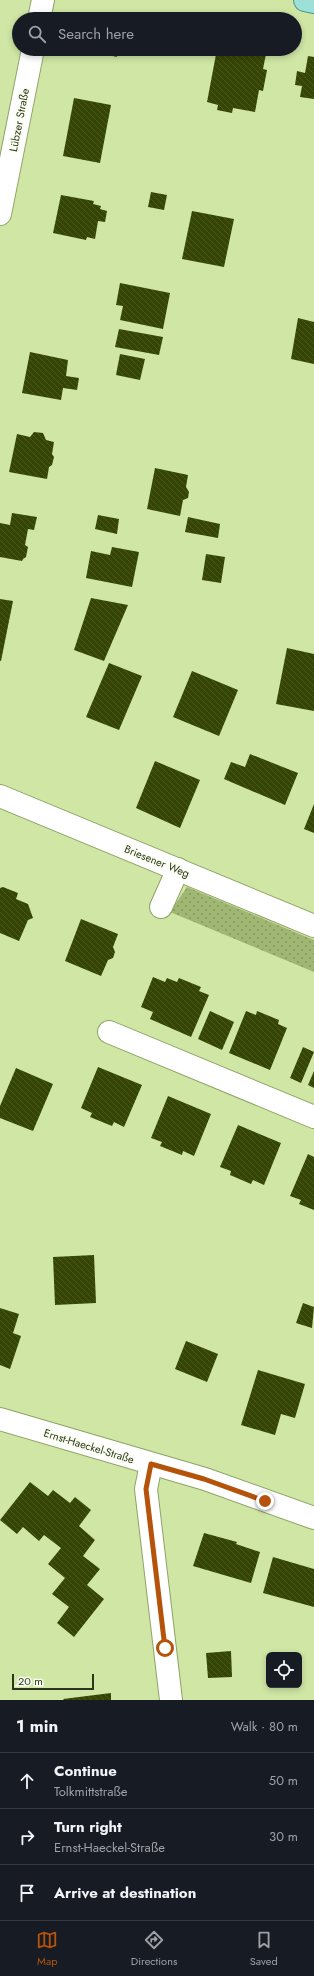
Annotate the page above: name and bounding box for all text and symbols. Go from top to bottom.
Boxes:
search box [12,12,302,56]
icon: search [26,23,48,45]
text: Search here [58,23,134,45]
street label: Lübzer Straße [5,87,33,153]
street label: Briesener Weg [122,841,192,881]
street label: Ernst-Haeckel-Straße [42,1425,137,1467]
route end [256,1492,274,1510]
route start [156,1639,174,1657]
map controls [266,1652,302,1688]
button: locate [266,1652,302,1688]
scale bar [12,1672,94,1691]
text: 20 m [18,1673,43,1689]
text: 1 min [16,1714,58,1738]
text: Walk · 80 m [231,1717,298,1736]
text: Continue [54,1760,117,1782]
icon: ahead [16,1770,38,1792]
text: 50 m [269,1771,298,1790]
text: Tolkmittstraße [54,1782,127,1801]
text: Turn right [54,1816,122,1838]
icon: right [16,1826,38,1848]
text: 30 m [269,1827,298,1846]
text: Ernst-Haeckel-Straße [54,1838,165,1857]
icon: arrive [16,1882,38,1904]
text: Arrive at destination [54,1882,196,1904]
tab: Map [36,1929,58,1969]
tab: Directions [131,1929,177,1969]
tab: Saved [250,1929,278,1969]

